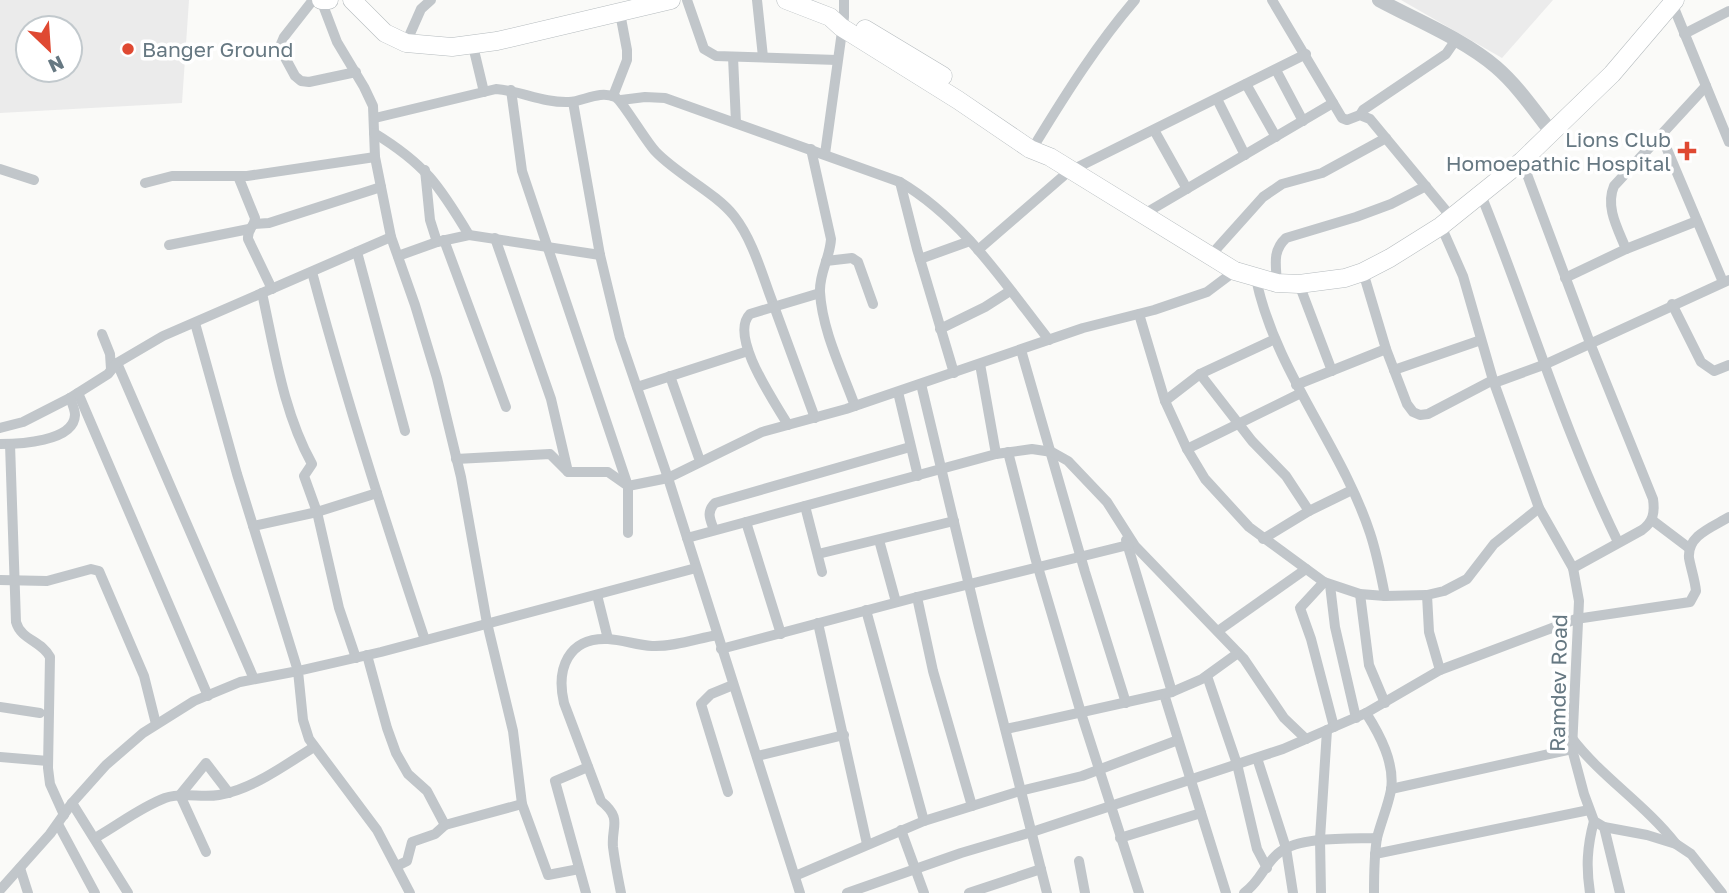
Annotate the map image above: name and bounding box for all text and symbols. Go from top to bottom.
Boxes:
north arrow [14,14,84,84]
place label: Banger Ground [142,36,293,62]
marker: Banger Ground [120,41,136,57]
text: N [45,51,68,78]
place label: Lions Club Homoepathic Hospital [1446,126,1671,176]
marker: Lions Club Homoepathic Hospital [1677,141,1697,161]
street label: Ramdev Road [1544,614,1572,752]

